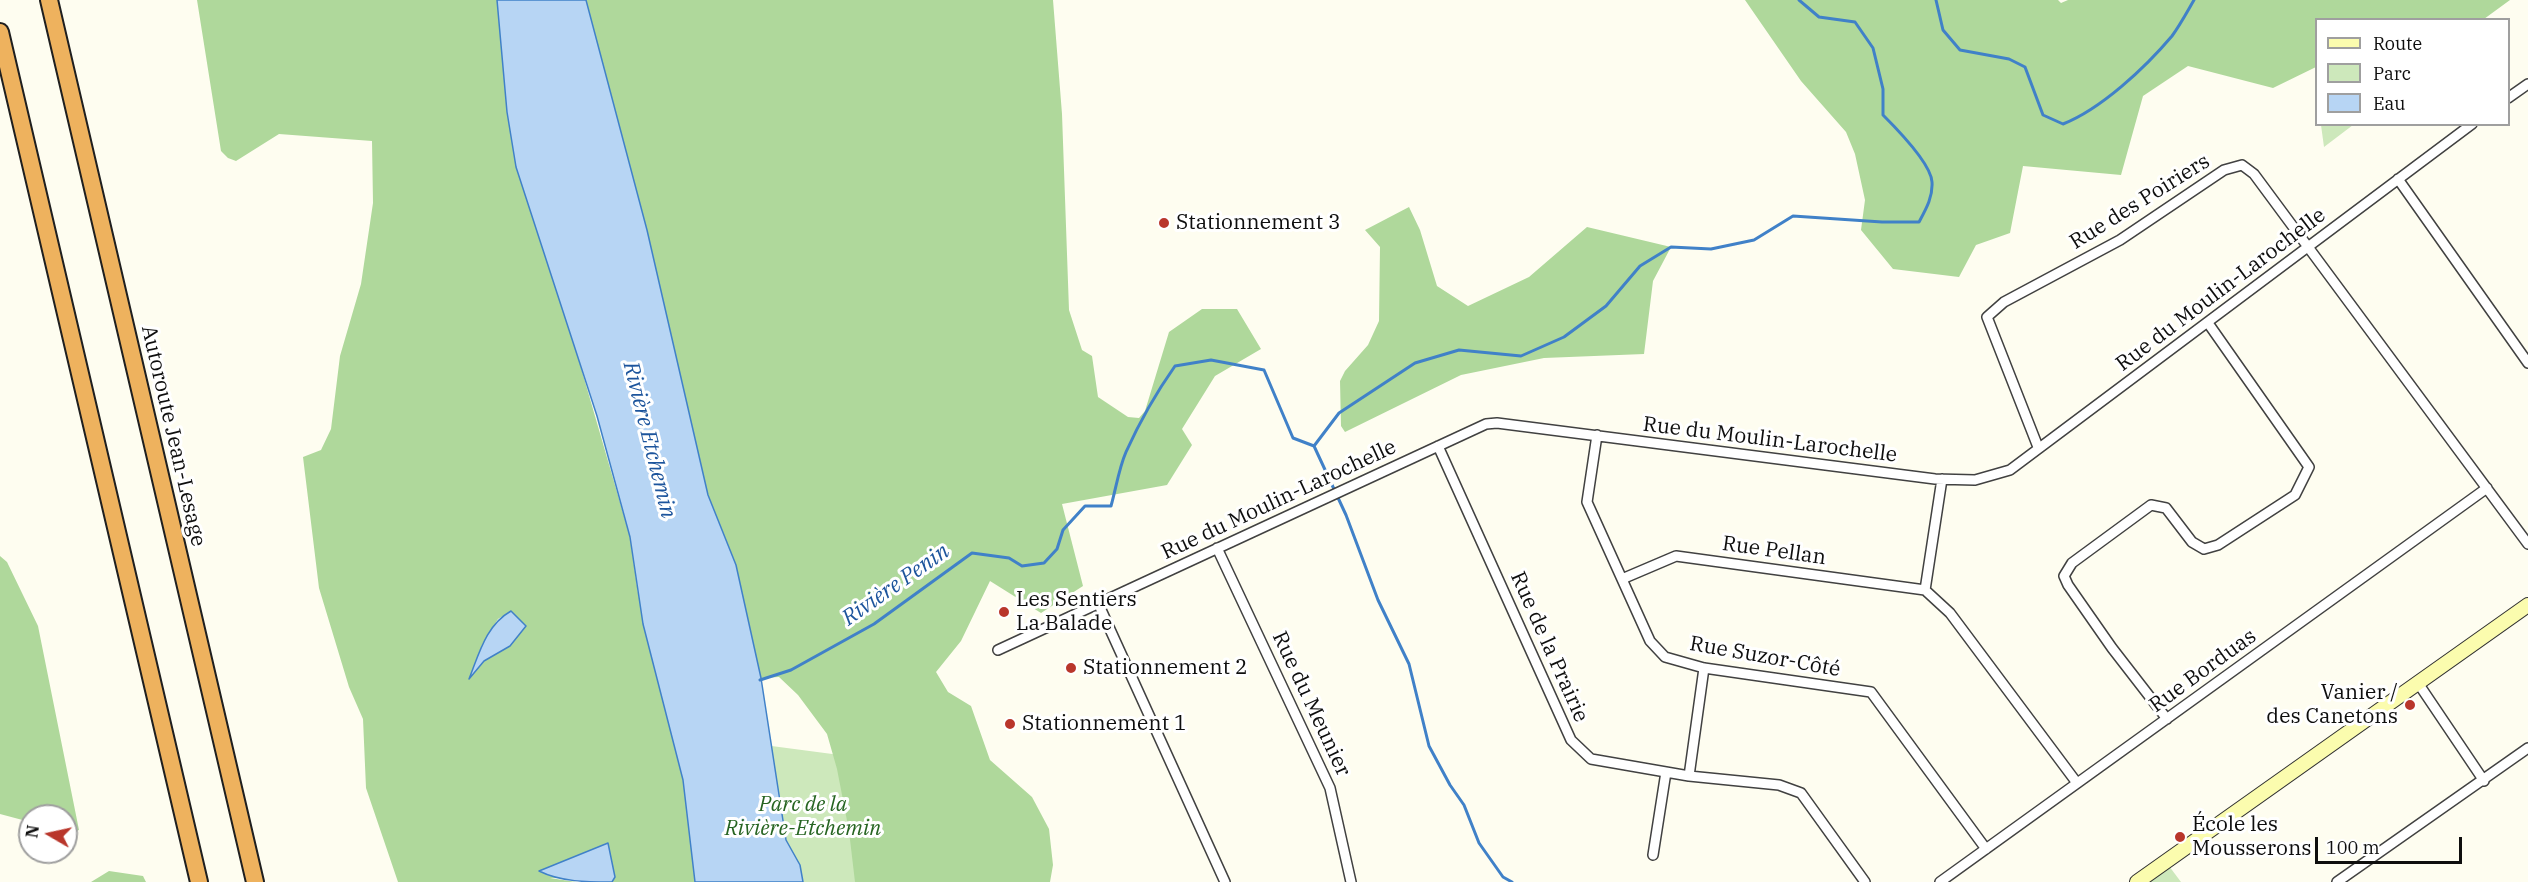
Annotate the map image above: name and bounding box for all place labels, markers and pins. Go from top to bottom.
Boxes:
place label: Stationnement 3 [1176,210,1341,236]
marker: Stationnement 3 [1157,216,1171,230]
place label: Les Sentiers La Balade [1016,587,1137,637]
marker: Les Sentiers La Balade [997,605,1011,619]
place label: Stationnement 2 [1083,655,1248,681]
marker: Stationnement 2 [1064,661,1078,675]
place label: Vanier / des Canetons [2266,680,2398,730]
marker: Vanier / des Canetons [2403,698,2417,712]
place label: Stationnement 1 [1022,711,1187,737]
marker: Stationnement 1 [1003,717,1017,731]
place label: École les Mousserons [2192,812,2312,862]
marker: École les Mousserons [2173,830,2187,844]

